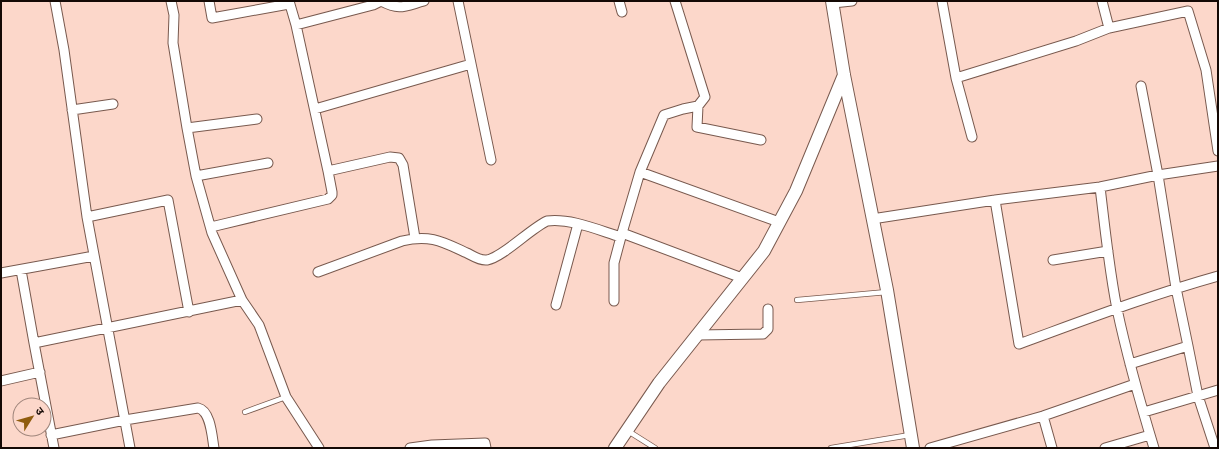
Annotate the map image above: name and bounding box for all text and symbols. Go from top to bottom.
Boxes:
north arrow [12,397,52,437]
text: उ [32,405,47,418]

